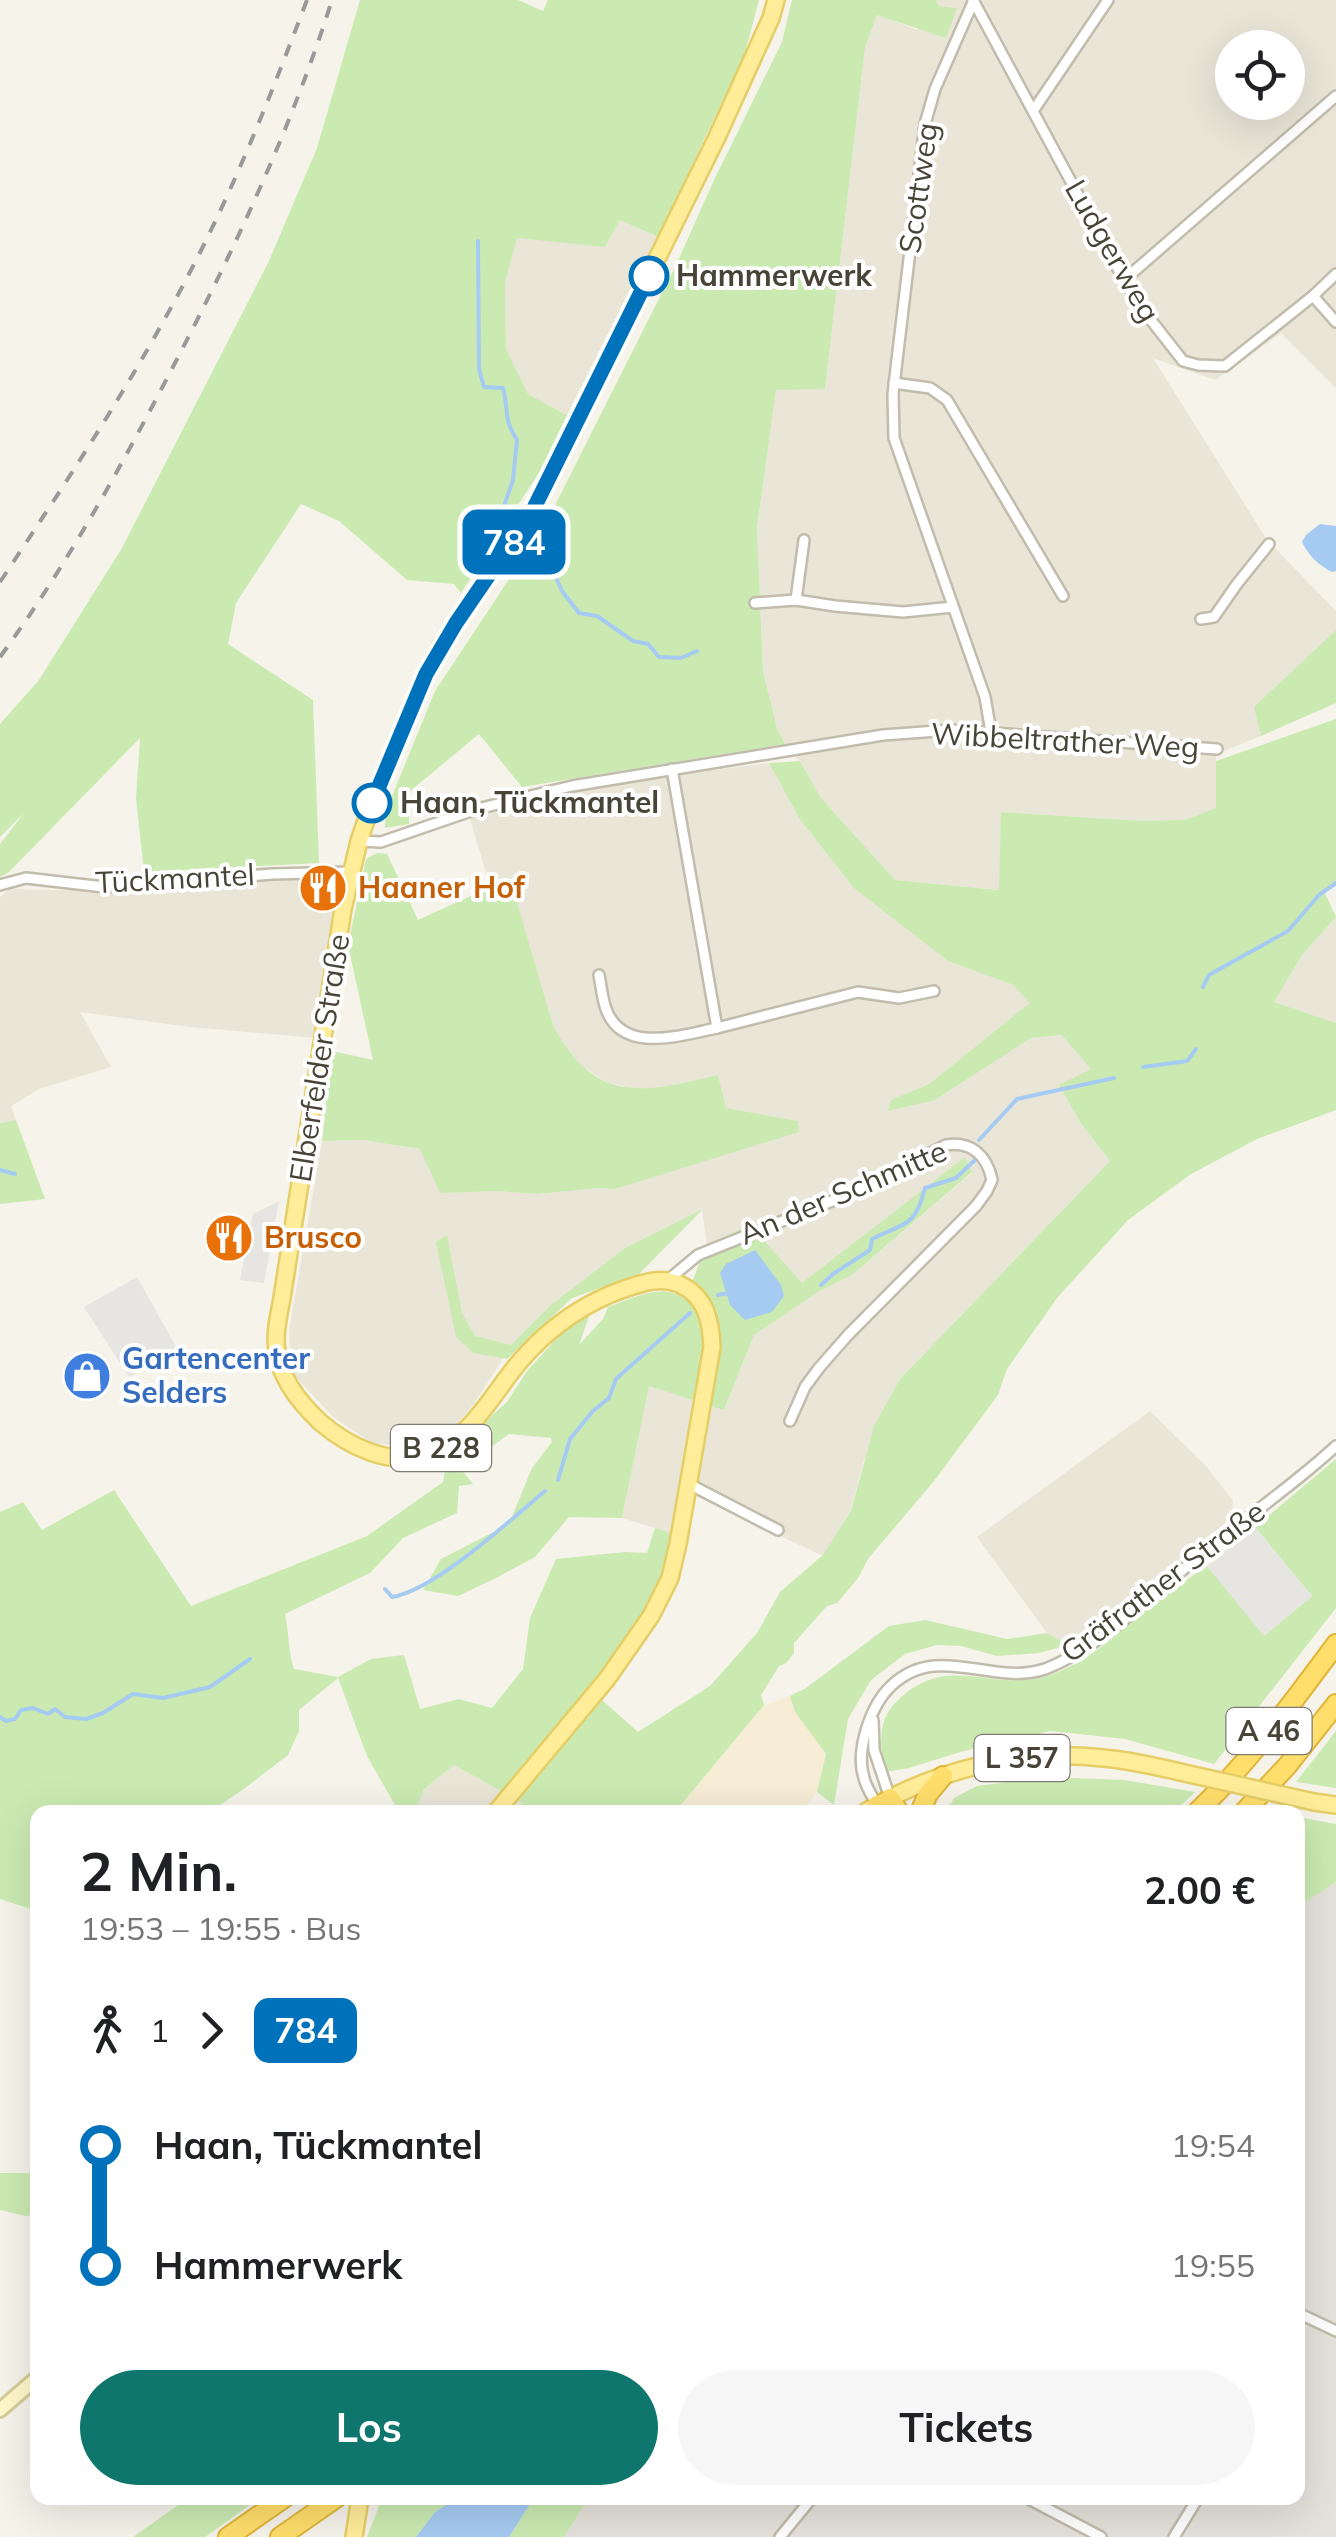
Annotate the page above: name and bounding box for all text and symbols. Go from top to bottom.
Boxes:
map controls [1215,30,1305,120]
button: locate [1215,30,1305,120]
street label: Scottweg [890,120,946,256]
street label: Ludgerweg [1057,173,1169,328]
place label: Hammerwerk [676,256,873,294]
marker: Hammerwerk [630,257,668,295]
line badge: 784 [456,510,572,574]
text: 784 [482,520,546,564]
street label: Wibbeltrather Weg [930,714,1200,766]
place label: Haan, Tückmantel [400,783,659,821]
marker: Haan, Tückmantel [353,784,391,822]
street label: Tückmantel [94,855,255,901]
restaurant icon: Haaner Hof [297,862,349,914]
place label: Haaner Hof [358,868,526,906]
street label: Elberfelder Straße [281,931,357,1184]
street label: An der Schmitte [733,1131,952,1253]
restaurant icon: Brusco [203,1212,255,1264]
place label: Brusco [264,1218,362,1256]
place label: Gartencenter Selders [122,1339,310,1411]
shop icon: Gartencenter Selders [61,1350,113,1402]
road number: B 228 [391,1425,491,1471]
street label: Gräfrather Straße [1053,1492,1272,1670]
road number: A 46 [1226,1708,1312,1754]
road number: L 357 [974,1735,1070,1781]
text: 2 Min. [80,1836,237,1905]
text: 2.00 € [1144,1866,1255,1914]
text: 19:53 – 19:55 · Bus [80,1908,361,1948]
icon: walk [80,2003,135,2058]
icon: forward [184,2003,239,2058]
text: 784 [274,2008,337,2052]
text: 1 [150,2010,169,2050]
text: Haan, Tückmantel [154,2121,482,2169]
text: 19:54 [1171,2125,1255,2165]
text: Hammerwerk [154,2241,402,2289]
text: 19:55 [1171,2245,1255,2285]
button: Los [80,2370,658,2485]
button: Tickets [678,2370,1255,2485]

